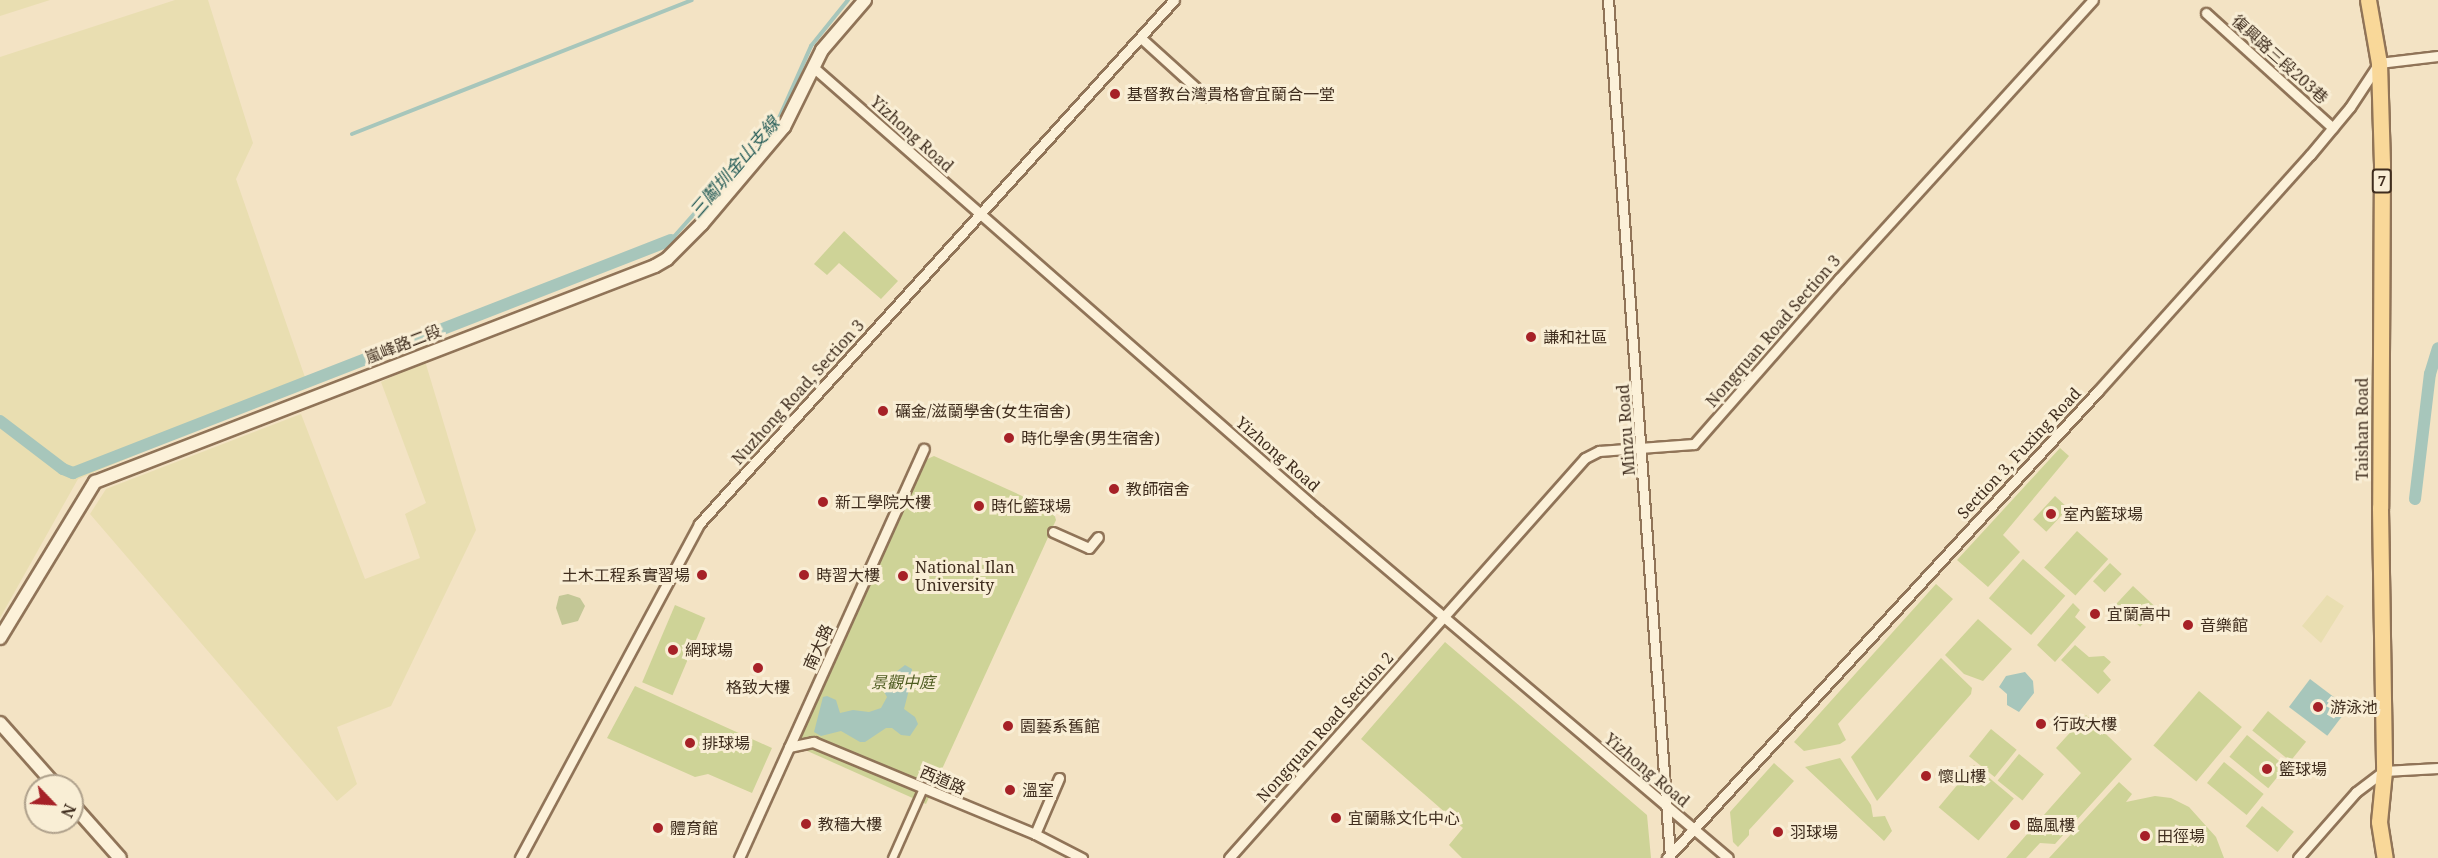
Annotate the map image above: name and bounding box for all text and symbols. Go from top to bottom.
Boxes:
street label: 復興路三段203巷 [2228,11,2332,107]
place label: 基督教台灣貴格會宜蘭合一堂 [1127,84,1335,104]
marker: 基督教台灣貴格會宜蘭合一堂 [1108,87,1122,101]
street label: Yizhong Road [867,92,957,176]
water label: 三鬮圳金山支線 [685,112,783,222]
road number: 7 [2372,169,2392,193]
street label: Nongquan Road Section 3 [1702,251,1844,411]
street label: Nuzhong Road, Section 3 [728,316,868,468]
street label: 嵐峰路二段 [362,321,444,367]
place label: 謙和社區 [1543,327,1607,347]
marker: 謙和社區 [1524,330,1538,344]
street label: Taishan Road [2352,378,2372,480]
street label: Section 3, Fuxing Road [1953,383,2085,523]
street label: Minzu Road [1613,384,1639,476]
place label: 礪金/滋蘭學舍(女生宿舍) [895,401,1071,421]
marker: 礪金/滋蘭學舍(女生宿舍) [876,404,890,418]
street label: Yizhong Road [1232,413,1324,495]
place label: 時化學舍(男生宿舍) [1021,428,1160,448]
marker: 時化學舍(男生宿舍) [1002,431,1016,445]
place label: 教師宿舍 [1126,479,1190,499]
marker: 教師宿舍 [1107,482,1121,496]
place label: 新工學院大樓 [835,492,931,512]
marker: 新工學院大樓 [816,495,830,509]
place label: 時化籃球場 [991,496,1071,516]
marker: 時化籃球場 [972,499,986,513]
place label: 室內籃球場 [2063,504,2143,524]
marker: 室內籃球場 [2044,507,2058,521]
place label: National Ilan University [915,557,1015,595]
place label: 土木工程系實習場 [562,565,690,585]
place label: 時習大樓 [816,565,880,585]
marker: 土木工程系實習場 [695,568,709,582]
marker: 時習大樓 [797,568,811,582]
marker: National Ilan University [896,569,910,583]
place label: 宜蘭高中 [2107,604,2171,624]
marker: 宜蘭高中 [2088,607,2102,621]
place label: 音樂館 [2200,615,2248,635]
marker: 音樂館 [2181,618,2195,632]
street label: 南大路 [799,621,837,673]
place label: 網球場 [685,640,733,660]
marker: 網球場 [666,643,680,657]
street label: Nongquan Road Section 2 [1253,648,1397,806]
marker: 格致大樓 [751,661,765,675]
park label: 景觀中庭 [871,672,935,692]
place label: 格致大樓 [726,677,790,697]
place label: 游泳池 [2330,697,2378,717]
marker: 游泳池 [2311,700,2325,714]
place label: 行政大樓 [2053,714,2117,734]
place label: 園藝系舊館 [1020,716,1100,736]
marker: 行政大樓 [2034,717,2048,731]
marker: 園藝系舊館 [1001,719,1015,733]
street label: Yizhong Road [1601,729,1693,811]
place label: 排球場 [702,733,750,753]
marker: 排球場 [683,736,697,750]
place label: 籃球場 [2279,759,2327,779]
street label: 西道路 [917,762,969,798]
marker: 籃球場 [2260,762,2274,776]
place label: 懷山樓 [1938,766,1986,786]
marker: 懷山樓 [1919,769,1933,783]
north arrow [24,774,84,834]
place label: 溫室 [1022,780,1054,800]
marker: 溫室 [1003,783,1017,797]
text: N [56,800,81,821]
place label: 宜蘭縣文化中心 [1348,808,1460,828]
marker: 宜蘭縣文化中心 [1329,811,1343,825]
place label: 教穡大樓 [818,814,882,834]
place label: 臨風樓 [2027,815,2075,835]
marker: 教穡大樓 [799,817,813,831]
place label: 體育館 [670,818,718,838]
marker: 臨風樓 [2008,818,2022,832]
marker: 體育館 [651,821,665,835]
place label: 羽球場 [1790,822,1838,842]
marker: 羽球場 [1771,825,1785,839]
place label: 田徑場 [2157,826,2205,846]
marker: 田徑場 [2138,829,2152,843]

